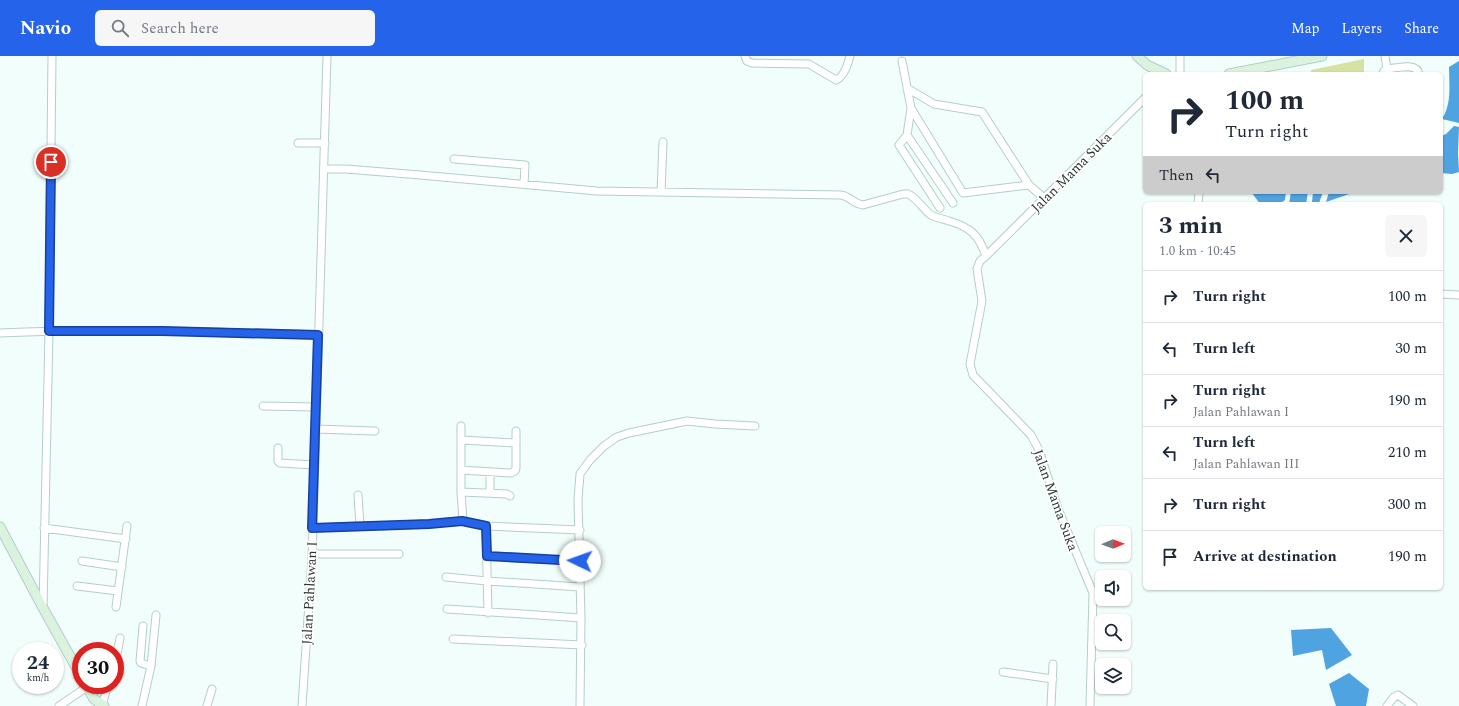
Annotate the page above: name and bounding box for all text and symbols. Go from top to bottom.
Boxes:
search box [95,10,375,46]
text: Navio [20,14,71,43]
icon: search [109,17,131,39]
text: Search here [141,17,219,40]
text: Map [1291,18,1320,39]
text: Layers [1342,18,1382,39]
text: Share [1404,18,1439,39]
text: 100 m [1225,79,1304,122]
icon: right [1159,88,1211,140]
text: Turn right [1225,118,1308,145]
street label: Jalan Mama Suka [1026,127,1117,218]
pin [34,145,68,179]
icon: arrive [40,151,62,173]
text: Then [1159,164,1194,187]
icon: left [1202,164,1224,186]
text: 3 min [1159,208,1223,244]
button: close [1385,215,1427,257]
text: 1.0 km · 10:45 [1159,241,1236,261]
text: Turn right [1193,285,1266,308]
text: 100 m [1388,285,1427,308]
icon: right [1159,286,1181,308]
text: Turn left [1193,337,1255,360]
text: 30 m [1395,337,1427,360]
icon: left [1159,338,1181,360]
text: Turn right [1193,379,1266,402]
text: 190 m [1388,389,1427,412]
icon: right [1159,390,1181,412]
text: Jalan Pahlawan I [1193,402,1289,422]
text: Turn left [1193,431,1255,454]
text: 210 m [1388,441,1427,464]
icon: left [1159,442,1181,464]
street label: Jalan Mama Suka [1027,446,1084,554]
text: Jalan Pahlawan III [1193,454,1299,474]
text: Turn right [1193,493,1266,516]
text: 300 m [1388,493,1427,516]
icon: right [1159,494,1181,516]
north arrow [1095,526,1131,562]
map controls [1095,526,1131,694]
position arrow [559,540,601,582]
street label: Jalan Pahlawan I [296,541,323,645]
text: Arrive at destination [1193,545,1337,568]
text: 190 m [1388,545,1427,568]
icon: arrive [1159,546,1181,568]
button: sound [1095,570,1131,606]
button: search [1095,614,1131,650]
speed limit sign: 30 [72,642,124,694]
text: 24 [27,648,49,678]
button: layers [1095,658,1131,694]
text: km/h [27,670,49,686]

